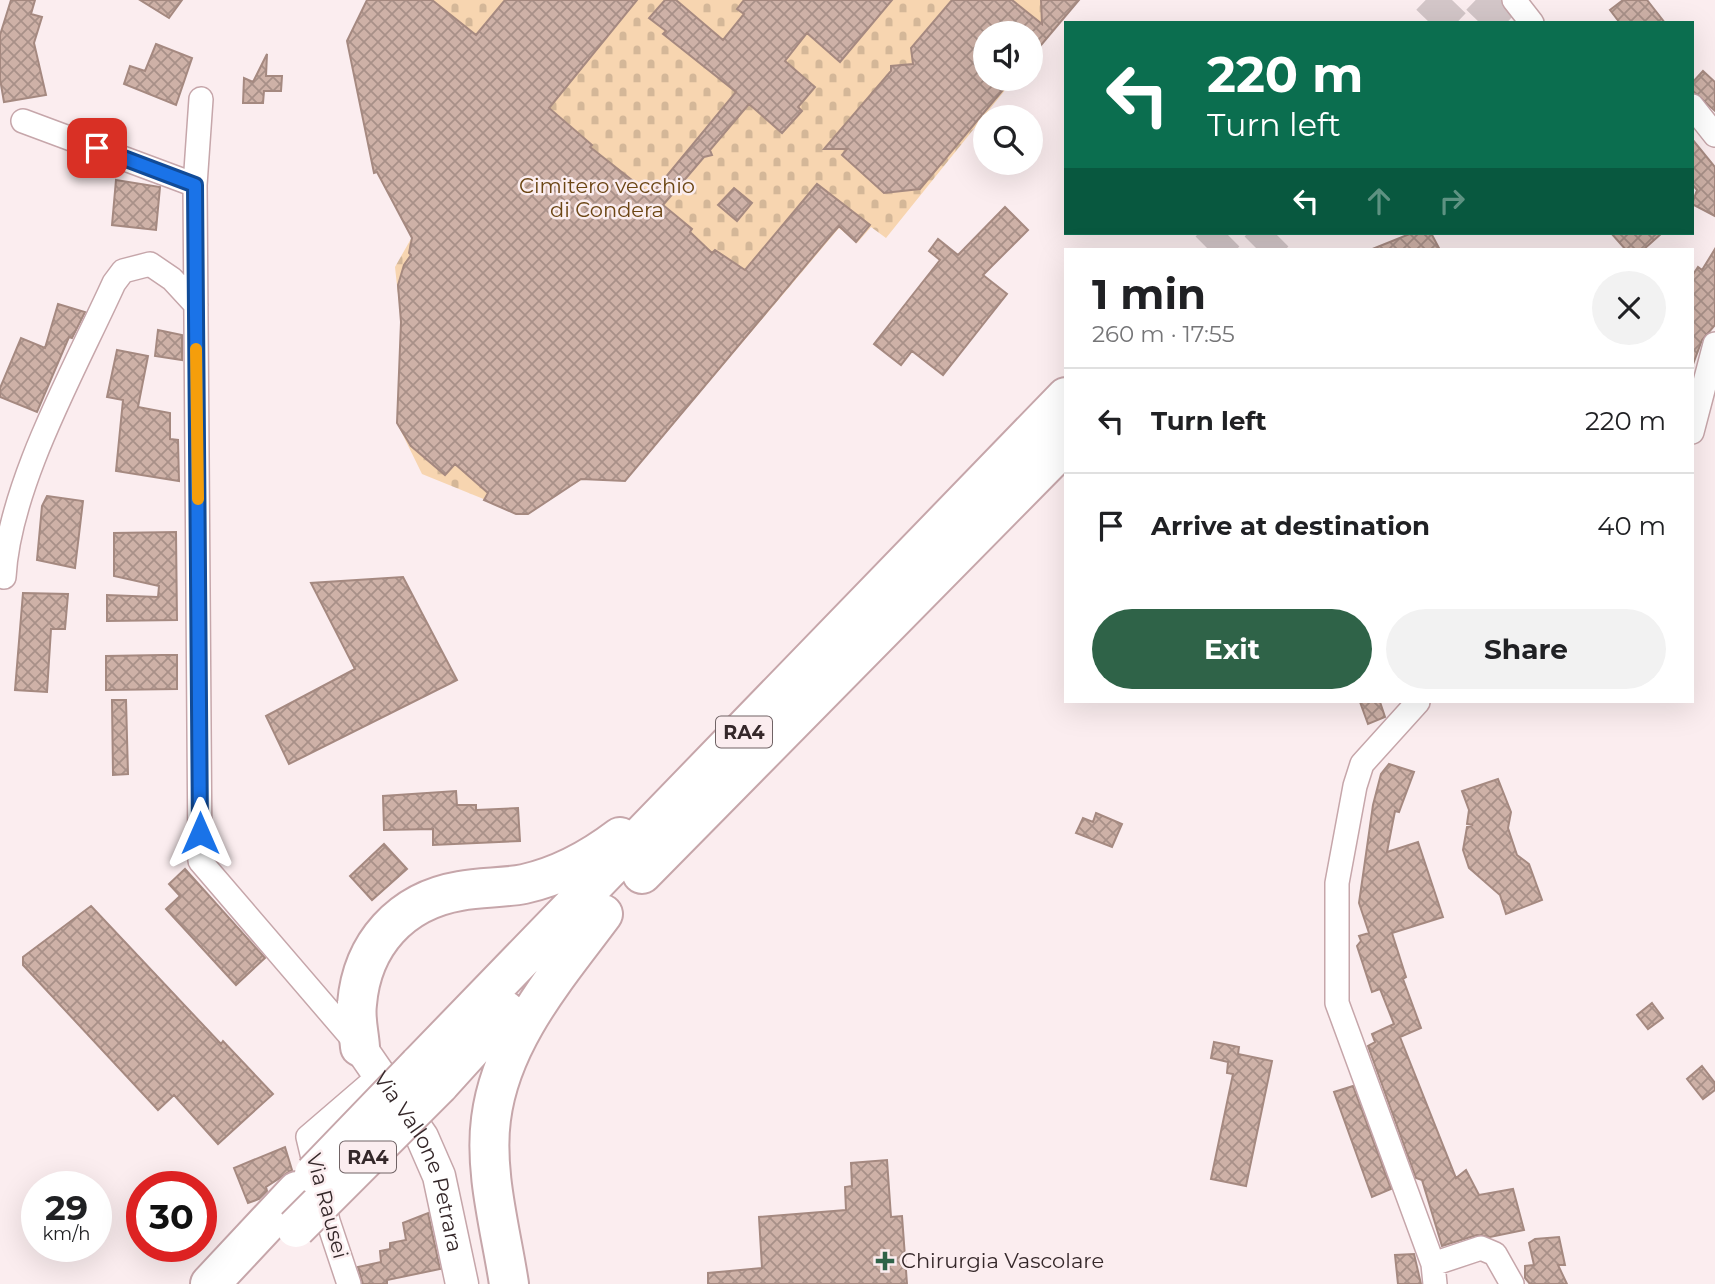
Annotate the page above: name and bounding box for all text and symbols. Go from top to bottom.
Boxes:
map controls [973,21,1043,175]
button: sound [973,21,1043,91]
text: 220 m [1207,45,1363,104]
icon: left [1092,49,1183,140]
button: search [973,105,1043,175]
text: Turn left [1207,105,1341,144]
pin [67,118,127,178]
icon: arrive [78,129,116,167]
park label: Cimitero vecchio di Condera [519,173,695,222]
icon: left [1287,182,1325,220]
icon: ahead [1360,182,1398,220]
icon: right [1433,182,1471,220]
text: 1 min [1092,268,1206,320]
button: close [1592,271,1666,345]
text: 260 m · 17:55 [1092,320,1235,348]
icon: left [1092,402,1130,440]
text: Turn left [1151,405,1267,437]
text: 220 m [1585,405,1666,437]
icon: arrive [1092,507,1130,545]
text: Arrive at destination [1151,510,1430,542]
text: 40 m [1597,510,1666,542]
button: Exit [1092,609,1372,689]
button: Share [1386,609,1666,689]
road number: RA4 [716,716,772,748]
position arrow [163,796,237,870]
street label: Via Vallone Petrara [369,1067,468,1254]
road number: RA4 [340,1142,396,1172]
street label: Via Rausei [301,1150,354,1261]
speed limit sign: 30 [126,1171,217,1262]
text: 29 [45,1186,88,1229]
text: km/h [42,1223,91,1245]
place label: Chirurgia Vascolare [901,1248,1104,1273]
marker: Chirurgia Vascolare [875,1251,895,1271]

